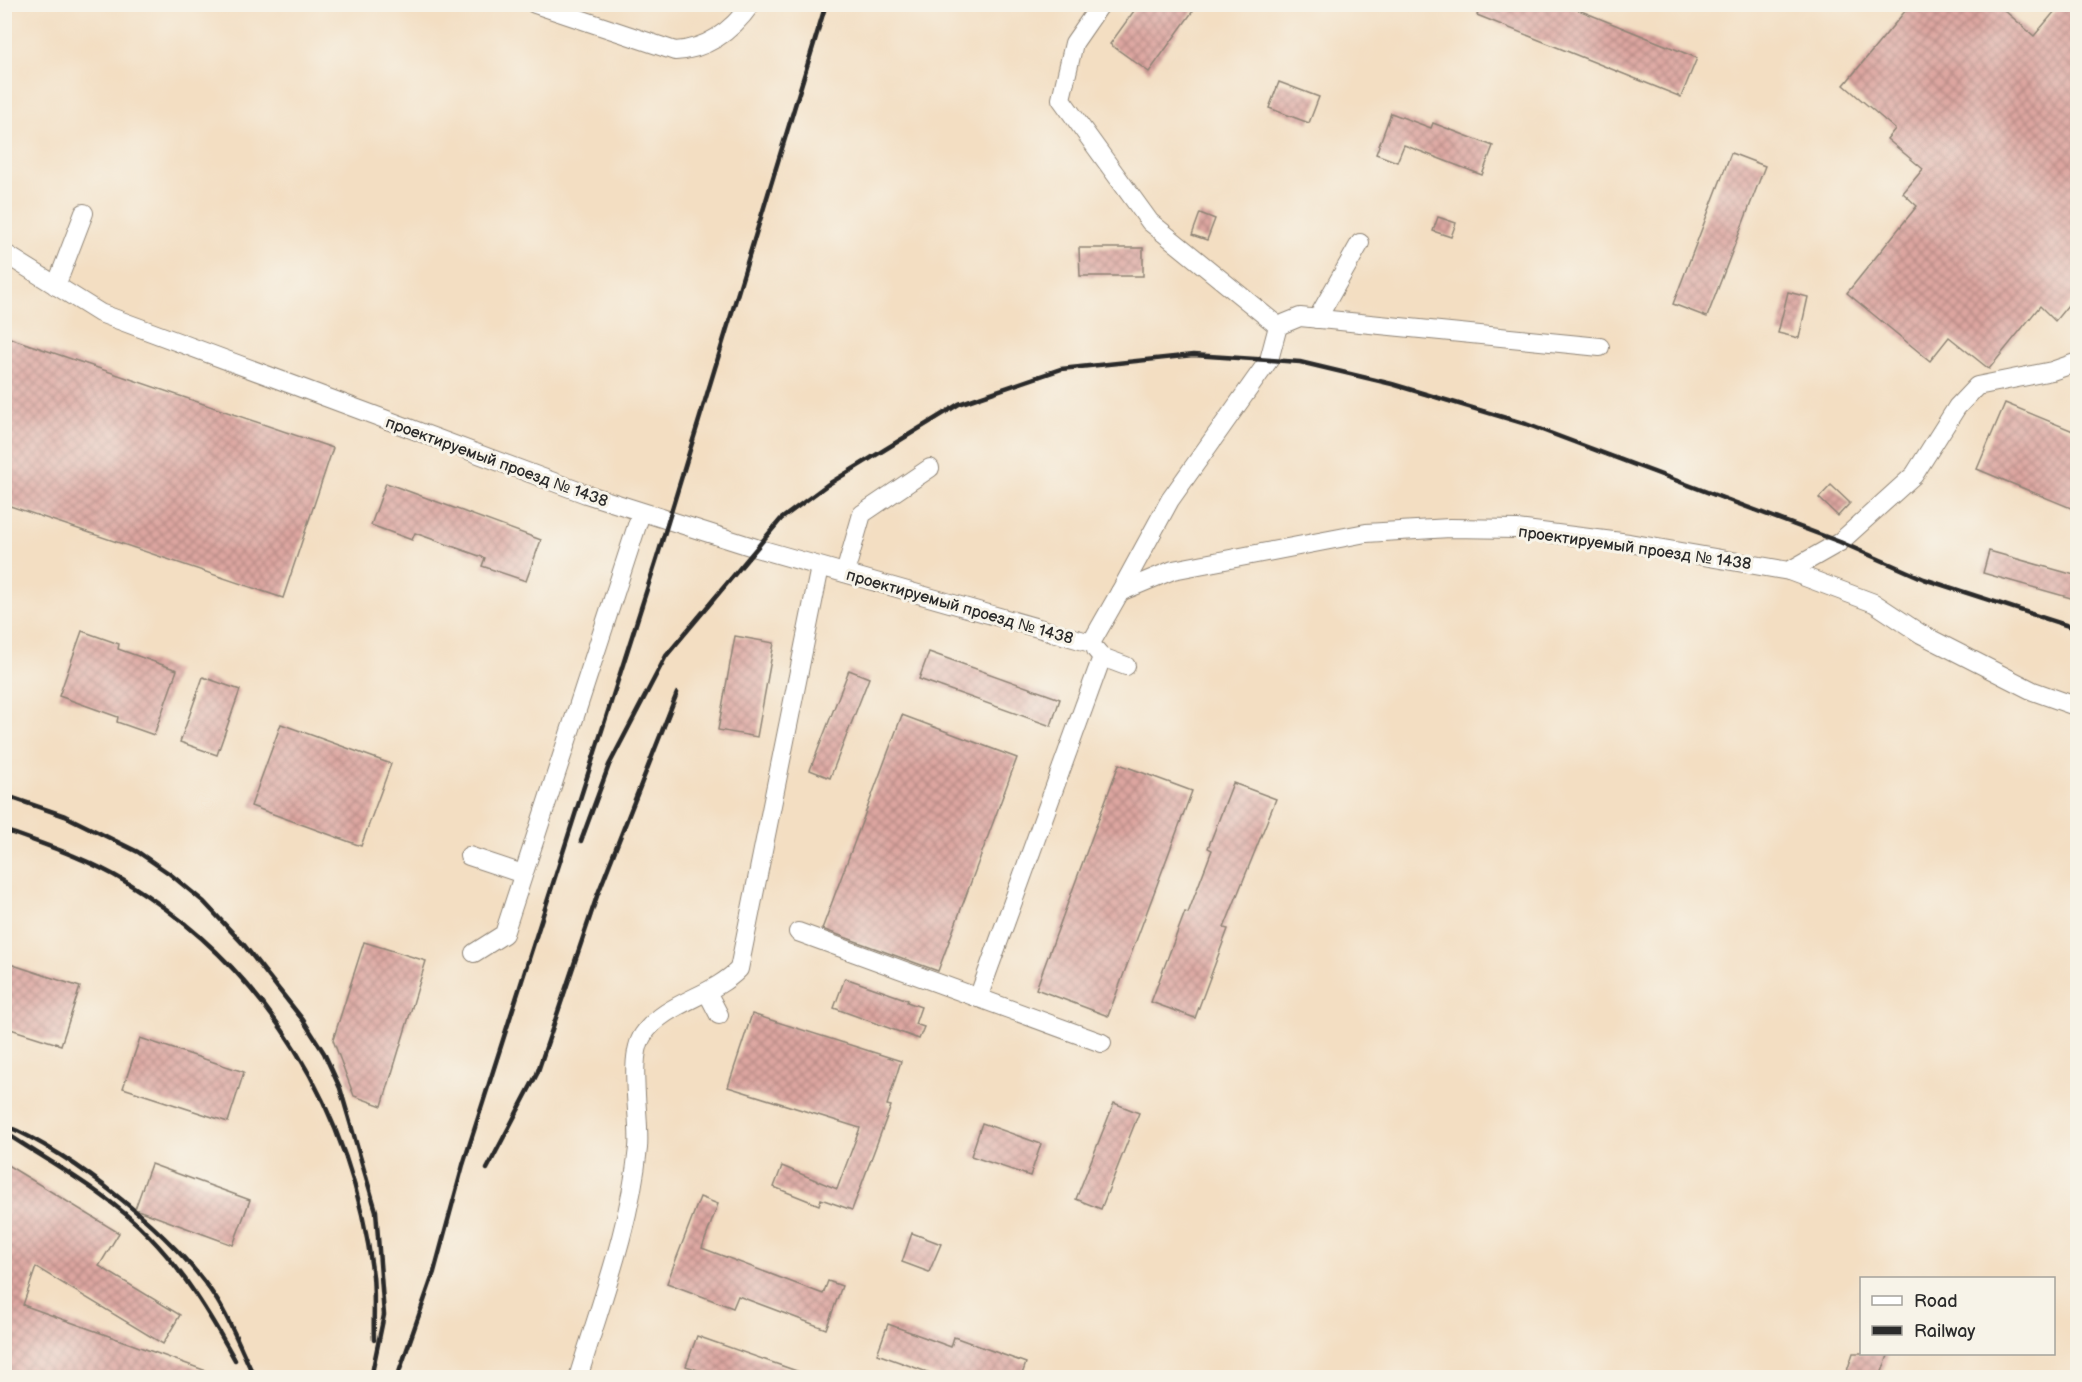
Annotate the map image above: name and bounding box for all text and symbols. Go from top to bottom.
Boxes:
street label: проектируемый проезд № 1438 [383,413,610,512]
street label: проектируемый проезд № 1438 [1517,523,1753,574]
street label: проектируемый проезд № 1438 [844,566,1075,649]
legend [1860,1277,2055,1355]
text: Road [1914,1291,1958,1312]
text: Railway [1914,1321,1976,1342]

